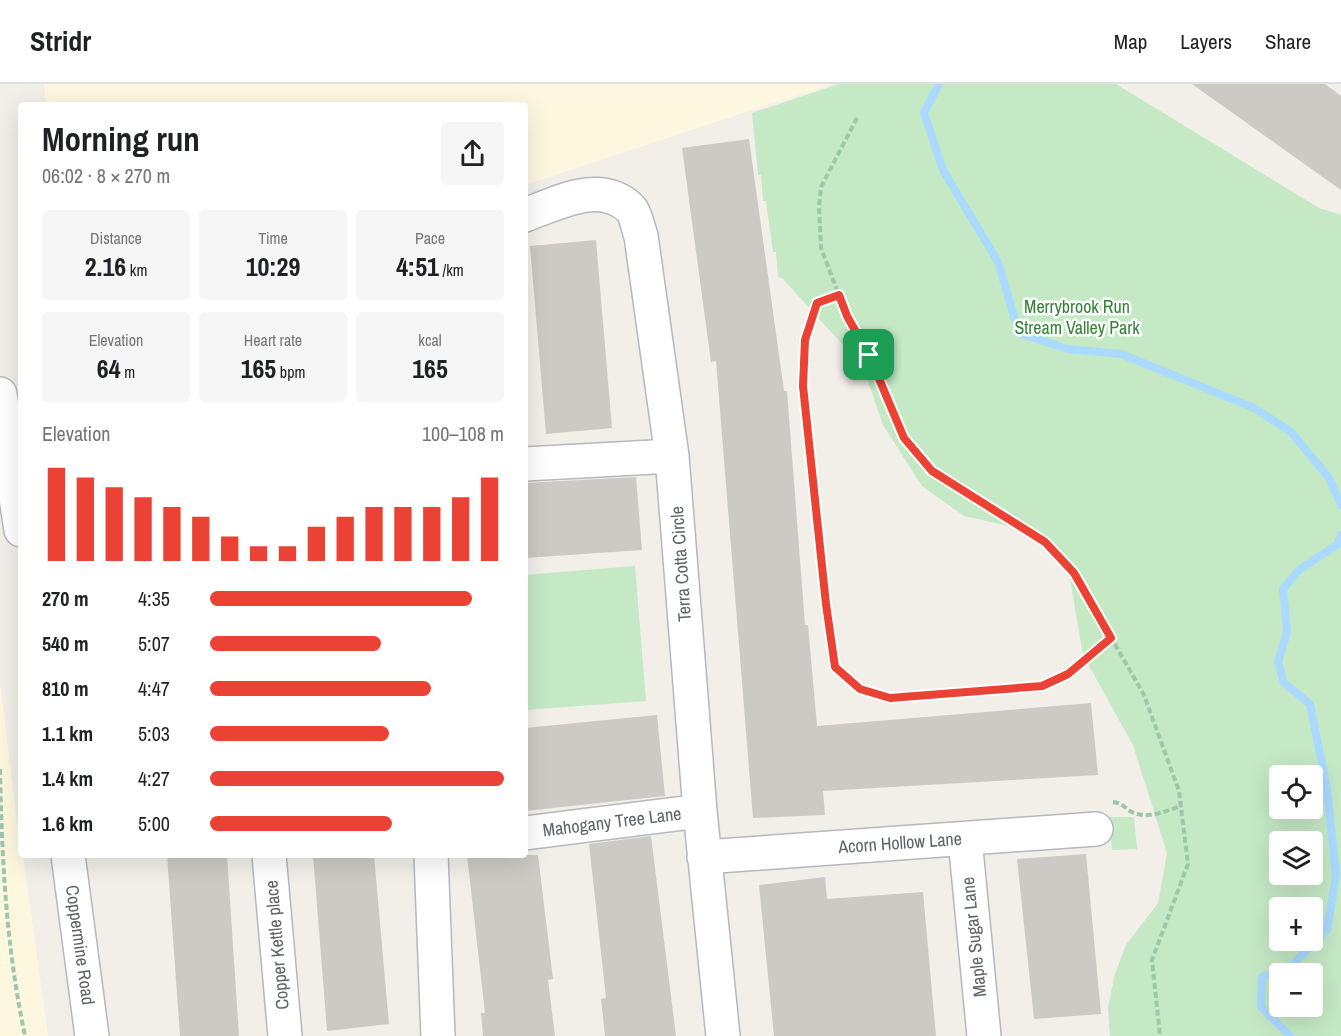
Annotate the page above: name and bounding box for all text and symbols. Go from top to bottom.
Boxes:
text: Stridr [30,22,91,60]
text: Map [1114,27,1147,56]
text: Layers [1180,27,1232,56]
text: Share [1265,27,1311,56]
text: Morning run [42,117,200,161]
button: share [441,122,504,185]
text: 06:02 · 8 × 270 m [42,162,170,189]
text: Distance [90,227,142,249]
text: Time [258,227,288,249]
text: Pace [415,227,445,249]
text: 2.16 [85,249,126,284]
text: 10:29 [246,249,300,284]
text: 4:51 [396,249,439,284]
text: km [126,259,147,281]
text: /km [439,259,464,281]
park label: Merrybrook Run Stream Valley Park [1014,294,1140,340]
text: Elevation [89,329,143,351]
text: Heart rate [244,329,302,351]
text: kcal [418,329,442,351]
pin [843,329,894,380]
icon: arrive [852,338,885,371]
text: 64 [97,351,121,386]
text: 165 [241,351,276,386]
text: 165 [412,351,448,386]
text: m [121,361,135,383]
text: bpm [276,361,305,383]
text: Elevation [42,420,110,447]
text: 100–108 m [422,420,504,447]
street label: Terra Cotta Circle [664,505,697,623]
text: 270 m [42,585,89,612]
text: 4:35 [138,585,170,612]
text: 540 m [42,630,89,657]
text: 5:07 [138,630,170,657]
text: 810 m [42,675,89,702]
text: 4:47 [138,675,170,702]
text: 1.1 km [42,720,93,747]
text: 5:03 [138,720,170,747]
text: 1.4 km [42,765,93,792]
text: 4:27 [138,765,170,792]
map controls [1269,765,1323,1017]
button: locate [1269,765,1323,819]
street label: Mahogany Tree Lane [541,801,683,842]
text: 1.6 km [42,810,93,837]
text: 5:00 [138,810,170,837]
street label: Acorn Hollow Lane [836,826,963,859]
button: layers [1269,831,1323,885]
street label: Maple Sugar Lane [955,876,992,998]
street label: Copper Kettle place [258,879,295,1011]
street label: Coppermine Road [60,883,101,1006]
button: + [1269,897,1323,951]
button: − [1269,963,1323,1017]

